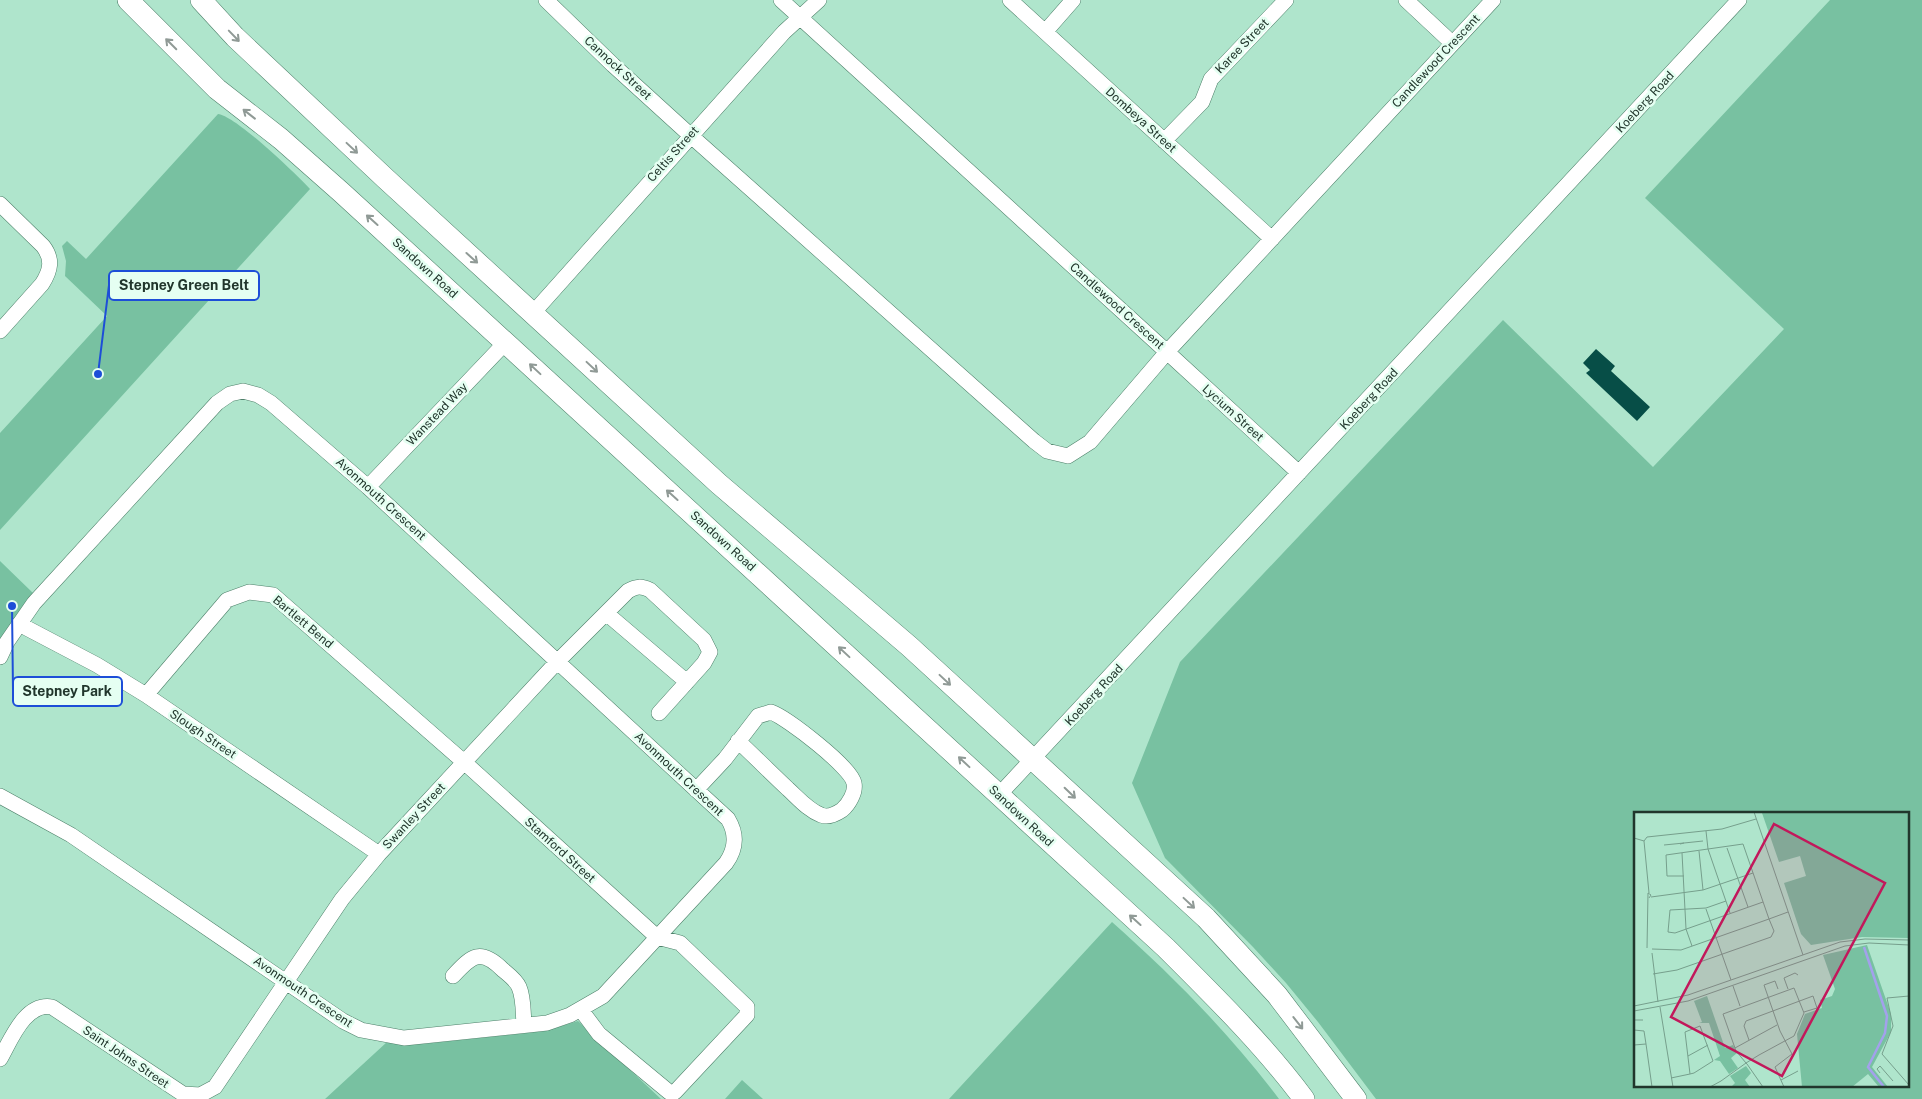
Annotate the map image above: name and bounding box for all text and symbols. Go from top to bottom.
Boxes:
street label: Candlewood Crescent [1389,11,1483,110]
street label: Karee Street [1212,15,1272,76]
one-way arrow [228,30,240,42]
street label: Cannock Street [582,33,655,103]
one-way arrow [165,38,177,51]
street label: Koeberg Road [1613,68,1677,136]
street label: Dombeya Street [1103,85,1179,156]
one-way arrow [243,108,256,119]
street label: Celtis Street [644,123,702,185]
one-way arrow [345,142,358,154]
one-way arrow [365,214,378,226]
street label: Sandown Road [389,235,461,301]
one-way arrow [465,252,478,263]
street label: Candlewood Crescent [1067,260,1167,352]
callout: Stepney Green Belt [109,271,259,300]
text: Stepney Green Belt [119,277,249,293]
one-way arrow [585,361,598,373]
one-way arrow [529,363,542,375]
street label: Koeberg Road [1337,365,1401,433]
street label: Wanstead Way [404,379,471,448]
street label: Lycium Street [1199,382,1267,444]
street label: Avonmouth Crescent [333,455,429,543]
one-way arrow [666,489,679,501]
street label: Sandown Road [687,508,759,574]
street label: Bartlett Bend [270,593,336,651]
one-way arrow [838,646,851,658]
street label: Koeberg Road [1062,661,1126,729]
one-way arrow [939,674,951,686]
callout: Stepney Park [13,677,122,706]
text: Stepney Park [22,683,112,699]
street label: Slough Street [167,707,239,762]
street label: Avonmouth Crescent [632,729,727,819]
one-way arrow [957,756,970,768]
street label: Swanley Street [380,780,448,852]
street label: Sandown Road [986,783,1056,849]
one-way arrow [1063,787,1076,799]
inset map [1634,812,1910,1086]
street label: Stamford Street [522,815,599,886]
one-way arrow [1183,897,1196,909]
one-way arrow [1128,914,1141,926]
street label: Avonmouth Crescent [251,954,355,1031]
one-way arrow [1293,1016,1304,1029]
street label: Saint Johns Street [80,1023,172,1091]

